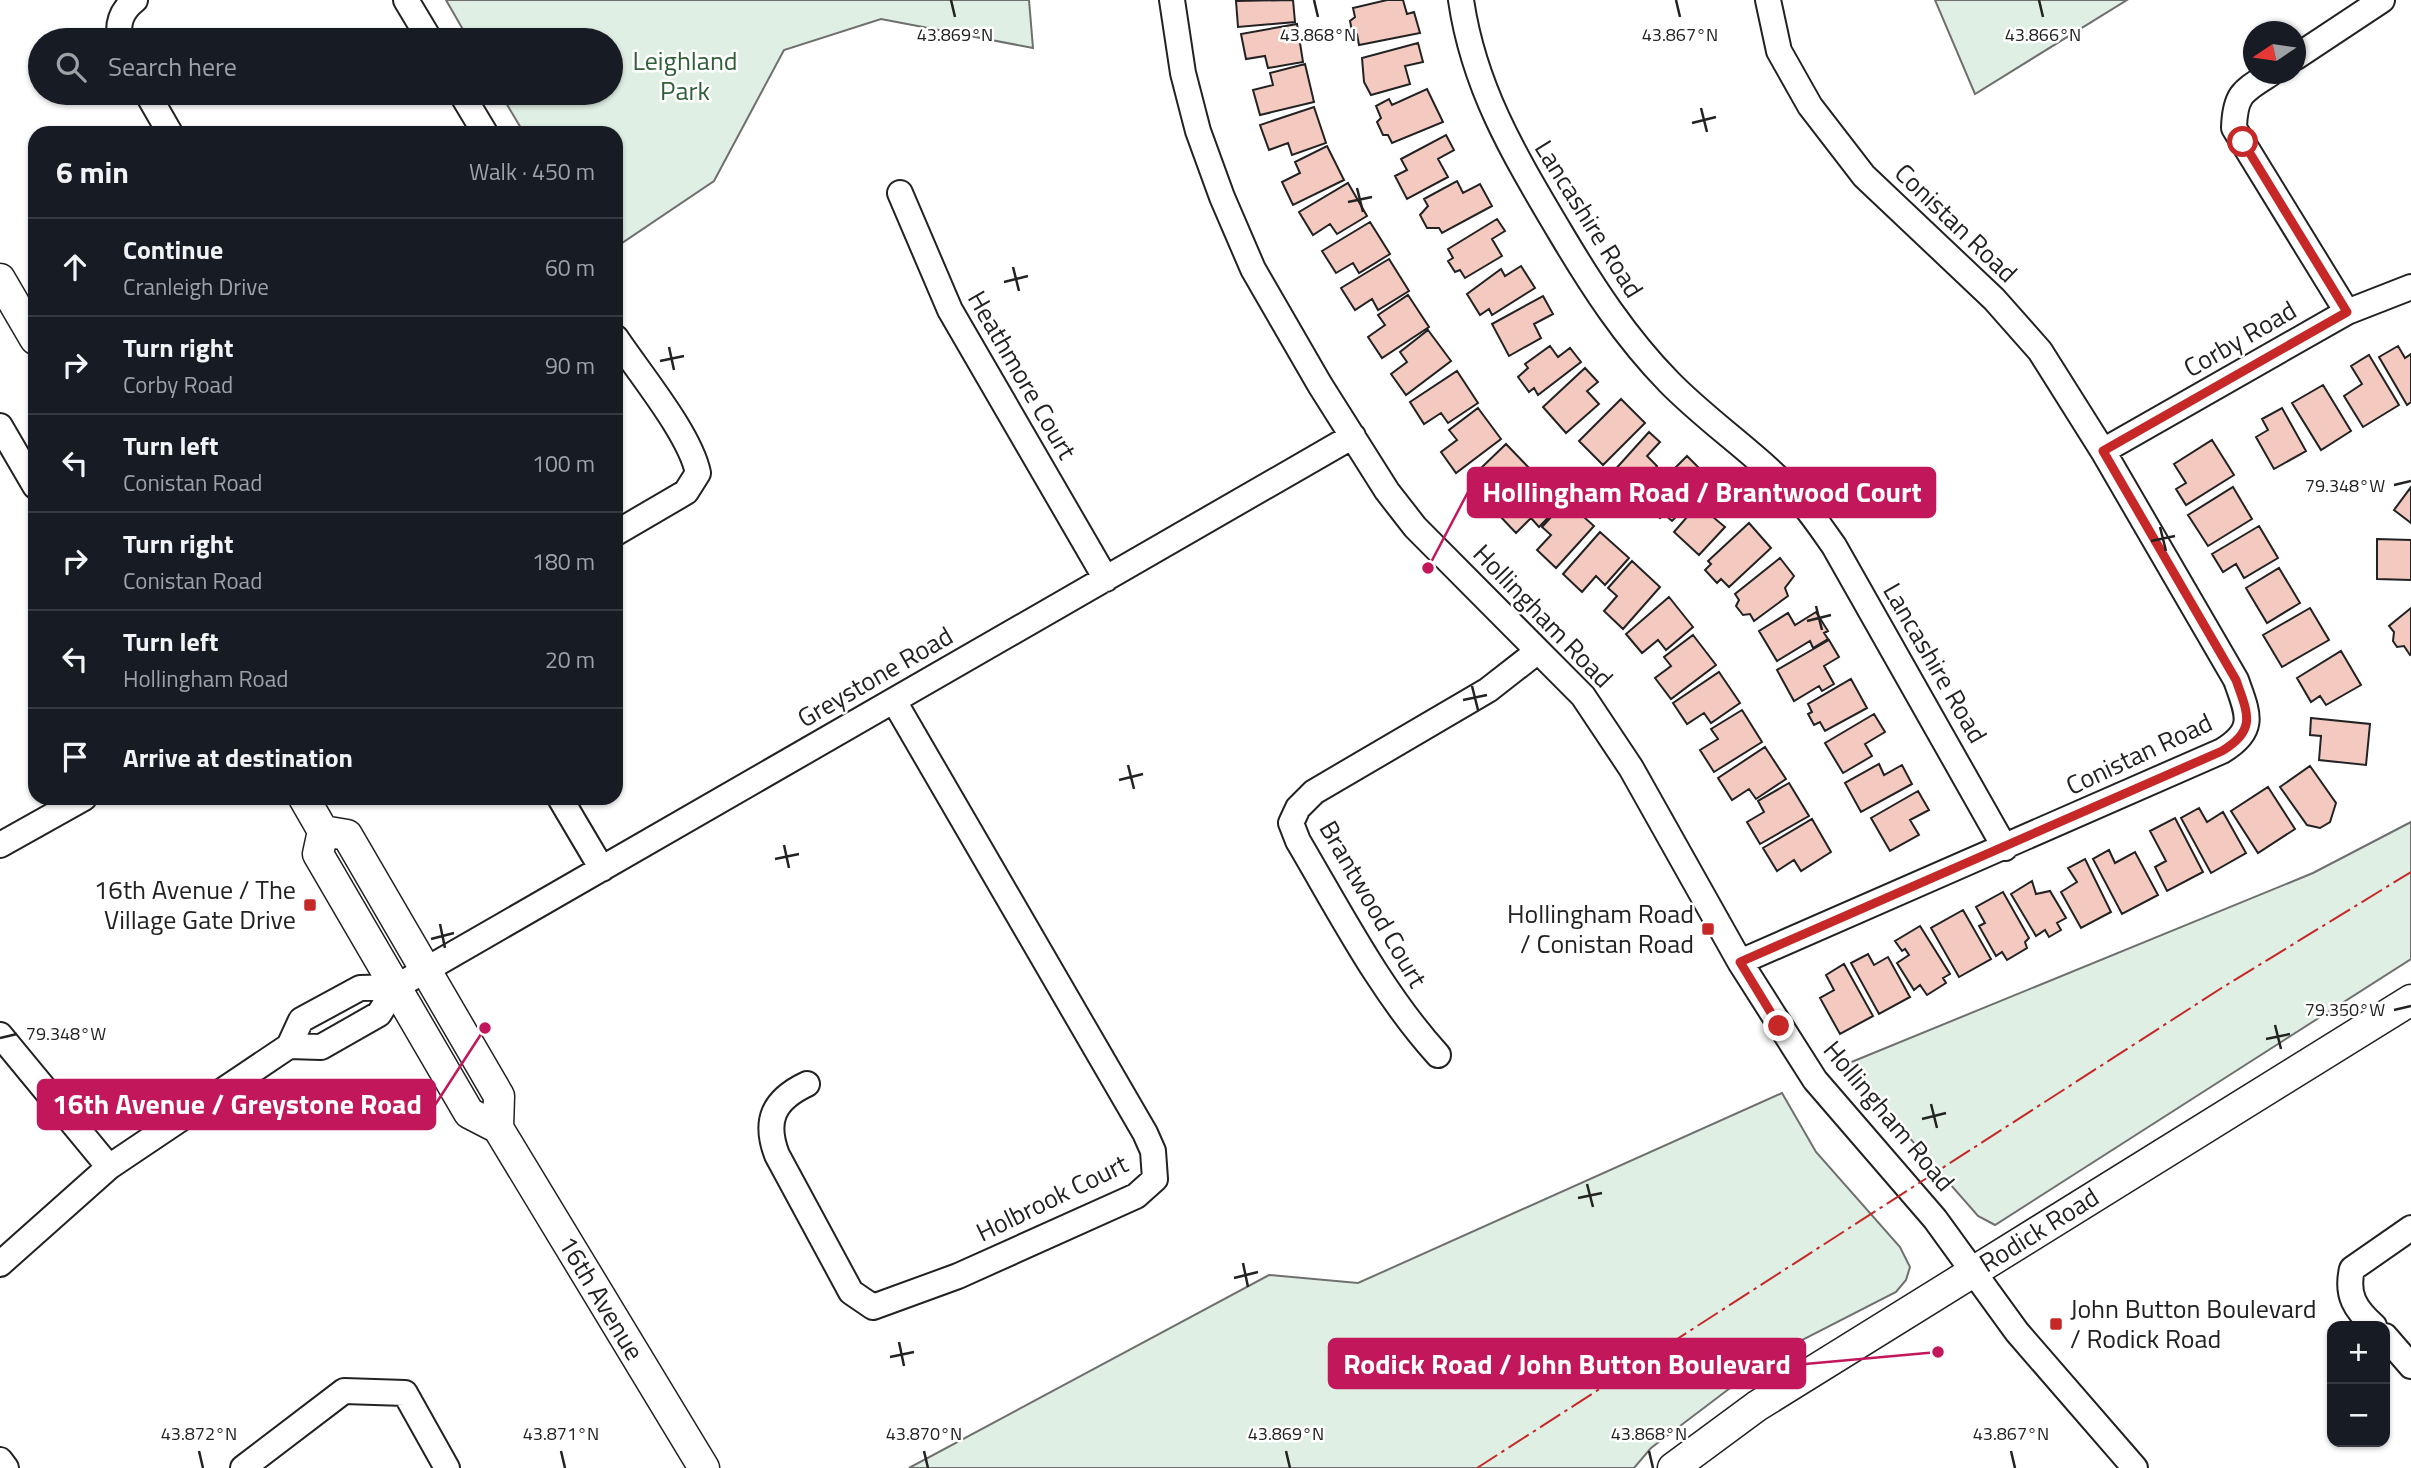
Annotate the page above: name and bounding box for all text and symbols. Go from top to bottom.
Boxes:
text: 43.869°N [917,21,993,48]
text: 43.868°N [1280,21,1356,48]
text: 43.867°N [1642,21,1718,48]
text: 43.866°N [2005,21,2081,48]
north arrow [2243,21,2306,84]
search box [28,28,623,105]
park label: Leighland Park [632,41,738,110]
text: Search here [108,47,237,86]
icon: search [52,48,90,86]
route start [2227,126,2258,157]
street label: Lancashire Road [1525,132,1654,305]
text: 6 min [56,149,129,195]
text: Walk · 450 m [469,154,595,189]
street label: Conistan Road [1886,154,2027,291]
text: Continue [123,230,223,269]
icon: ahead [56,248,94,286]
text: 60 m [545,250,595,285]
text: Cranleigh Drive [123,269,269,304]
street label: Heathmore Court [958,283,1087,466]
street label: Corby Road [2176,291,2303,387]
text: Turn right [123,328,234,367]
icon: right [56,346,94,384]
text: 90 m [545,348,595,383]
text: Corby Road [123,367,233,402]
text: Turn left [123,426,218,465]
icon: left [56,444,94,482]
text: 100 m [532,446,595,481]
text: Conistan Road [123,465,262,500]
callout: Hollingham Road / Brantwood Court [1468,468,1935,517]
text: Hollingham Road / Brantwood Court [1482,470,1922,513]
text: 79.348°W [2305,472,2385,499]
text: Turn right [123,524,234,563]
street label: Hollingham Road [1464,535,1622,696]
icon: right [56,542,94,580]
text: 180 m [532,544,595,579]
text: Conistan Road [123,563,262,598]
street label: Lancashire Road [1874,575,1997,750]
street label: Greystone Road [790,616,960,737]
text: Turn left [123,622,218,661]
icon: left [56,640,94,678]
text: 20 m [545,642,595,677]
text: Hollingham Road [123,661,288,696]
street label: Conistan Road [2059,703,2218,804]
icon: arrive [56,738,94,776]
text: Arrive at destination [123,738,353,777]
street label: Brantwood Court [1310,813,1437,995]
place label: 16th Avenue / The Village Gate Drive [94,870,296,939]
place label: Hollingham Road / Conistan Road [1507,894,1694,963]
marker: 16th Avenue / The Village Gate Drive [302,897,318,913]
marker: Hollingham Road / Conistan Road [1700,921,1716,937]
text: 79.350°W [2305,996,2385,1023]
route end [1763,1010,1794,1041]
text: 79.348°W [26,1020,106,1047]
street label: Hollingham Road [1814,1032,1964,1200]
callout: 16th Avenue / Greystone Road [38,1080,435,1129]
text: 16th Avenue / Greystone Road [52,1082,422,1125]
street label: Holbrook Court [969,1144,1134,1251]
street label: Rodick Road [1971,1177,2106,1282]
street label: 16th Avenue [549,1228,654,1367]
place label: John Button Boulevard / Rodick Road [2070,1289,2316,1358]
marker: John Button Boulevard / Rodick Road [2048,1316,2064,1332]
map controls [2327,1321,2390,1447]
button: + [2327,1321,2390,1384]
callout: Rodick Road / John Button Boulevard [1329,1339,1805,1388]
text: Rodick Road / John Button Boulevard [1343,1342,1791,1385]
button: − [2327,1384,2390,1447]
text: 43.872°N [161,1420,237,1447]
text: 43.871°N [523,1420,599,1447]
text: 43.870°N [886,1420,962,1447]
text: 43.869°N [1248,1420,1324,1447]
text: 43.868°N [1611,1420,1687,1447]
text: 43.867°N [1973,1420,2049,1447]

